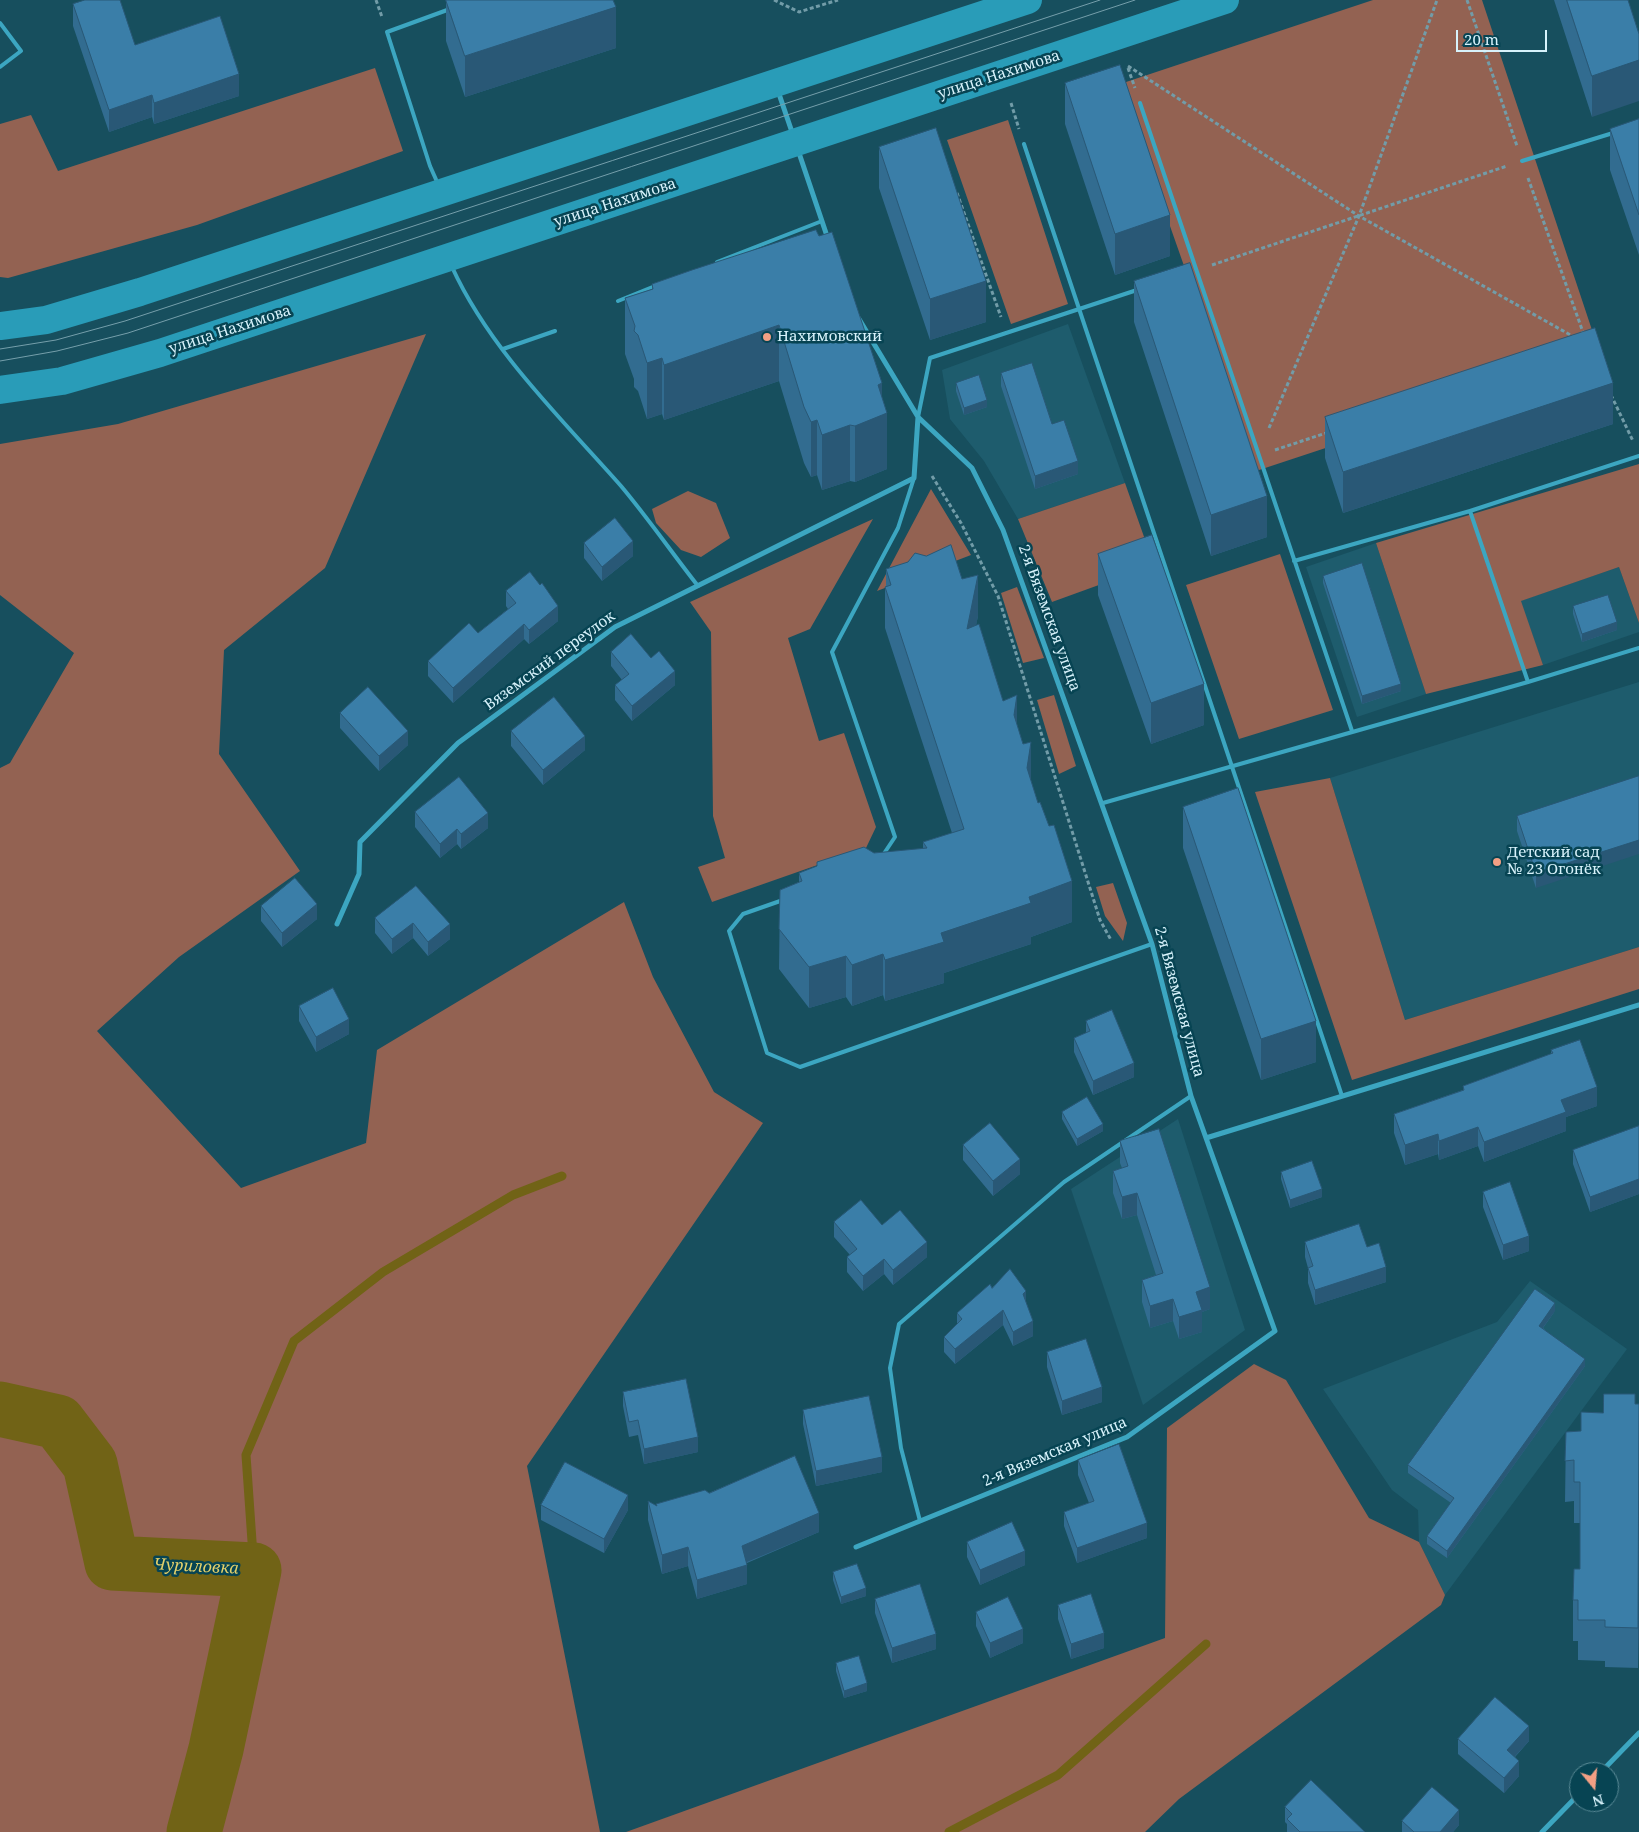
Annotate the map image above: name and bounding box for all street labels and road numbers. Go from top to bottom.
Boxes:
street label: улица Нахимова [936,47,1062,103]
street label: улица Нахимова [552,175,678,231]
street label: улица Нахимова [167,302,293,358]
street label: 2-я Вяземская улица [1014,542,1084,694]
street label: Вяземский переулок [481,608,619,714]
street label: 2-я Вяземская улица [1150,925,1208,1079]
street label: 2-я Вяземская улица [980,1413,1130,1491]

